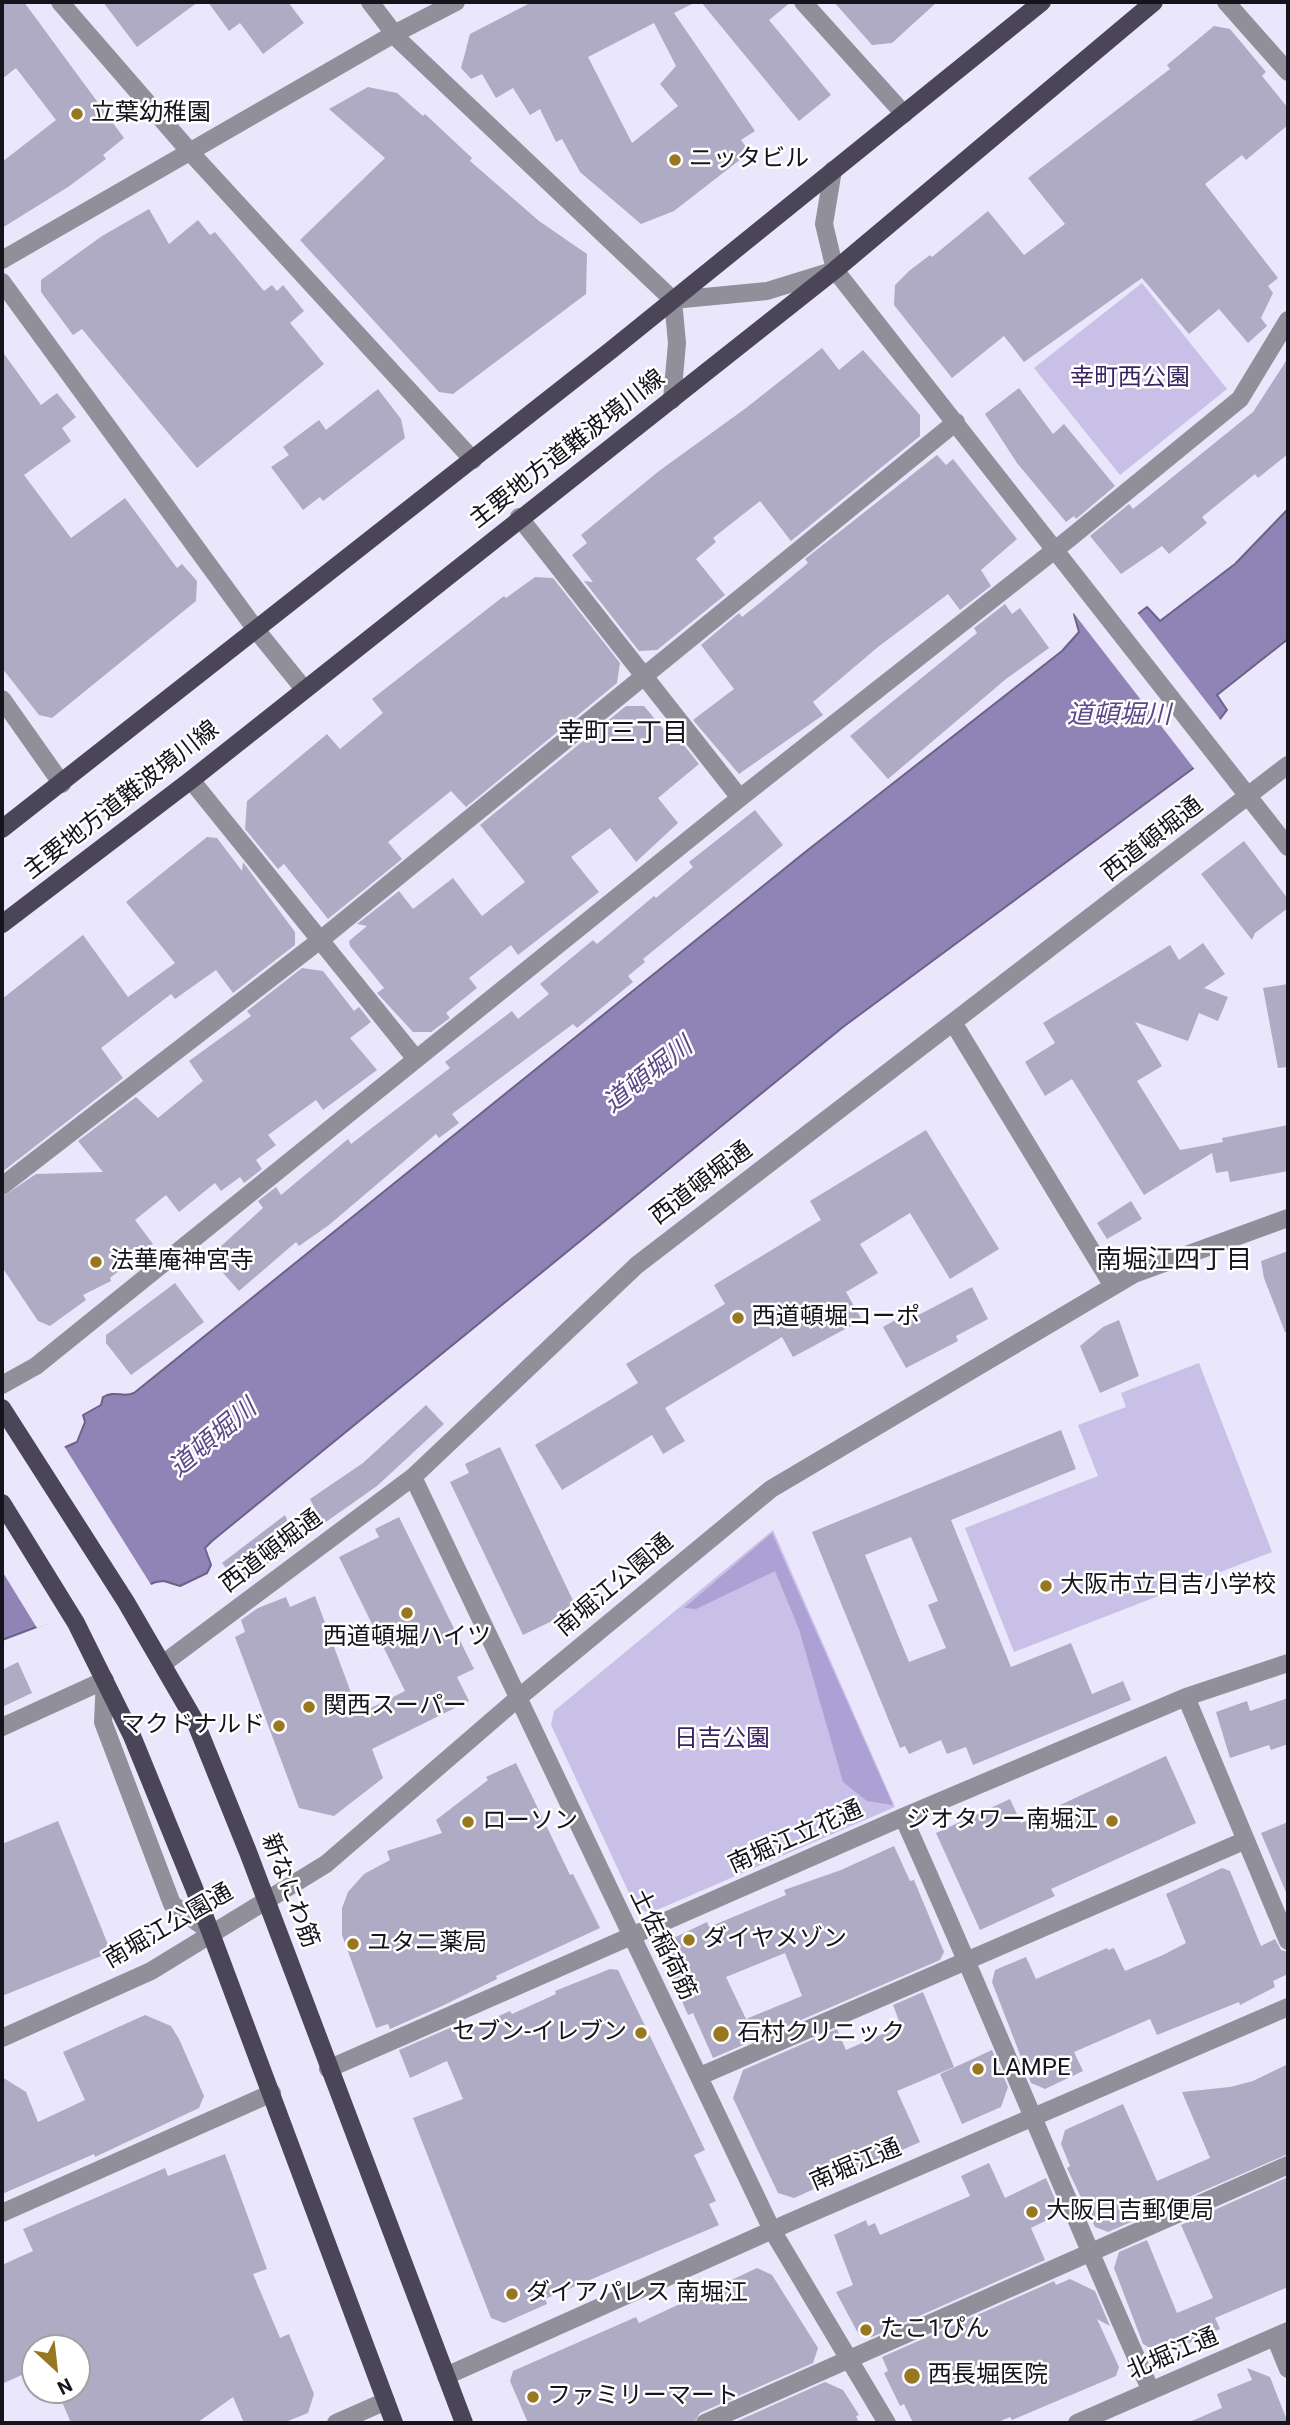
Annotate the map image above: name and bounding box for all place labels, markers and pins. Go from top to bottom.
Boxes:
place label: 立葉幼稚園 [91,100,211,128]
marker: 立葉幼稚園 [69,106,85,122]
place label: ニッタビル [689,146,809,174]
marker: ニッタビル [667,152,683,168]
place label: 法華庵神宮寺 [110,1248,254,1276]
marker: 法華庵神宮寺 [88,1254,104,1270]
place label: 西道頓堀コーポ [752,1304,920,1332]
marker: 西道頓堀コーポ [730,1310,746,1326]
place label: 大阪市立日吉小学校 [1060,1572,1276,1600]
marker: 大阪市立日吉小学校 [1038,1578,1054,1594]
marker: 西道頓堀ハイツ [399,1605,415,1621]
place label: 西道頓堀ハイツ [323,1624,491,1652]
place label: 関西スーパー [323,1693,467,1721]
marker: 関西スーパー [301,1699,317,1715]
place label: マクドナルド [121,1712,265,1740]
marker: マクドナルド [271,1718,287,1734]
place label: ジオタワー南堀江 [906,1807,1098,1835]
place label: ローソン [482,1808,578,1836]
marker: ジオタワー南堀江 [1104,1813,1120,1829]
marker: ローソン [460,1814,476,1830]
place label: ダイヤメゾン [703,1926,847,1954]
place label: ユタニ薬局 [367,1930,487,1958]
marker: ダイヤメゾン [681,1932,697,1948]
marker: ユタニ薬局 [345,1936,361,1952]
place label: セブン-イレブン [452,2019,627,2047]
place label: 石村クリニック [737,2020,905,2048]
marker: 石村クリニック [711,2024,731,2044]
marker: セブン-イレブン [633,2025,649,2041]
place label: LAMPE [992,2055,1071,2083]
marker: LAMPE [970,2061,986,2077]
place label: 大阪日吉郵便局 [1046,2198,1214,2226]
marker: 大阪日吉郵便局 [1024,2204,1040,2220]
place label: ダイアパレス 南堀江 [526,2280,748,2308]
marker: ダイアパレス 南堀江 [504,2286,520,2302]
place label: たこ1ぴん [880,2316,989,2344]
marker: たこ1ぴん [858,2322,874,2338]
place label: 西長堀医院 [928,2362,1048,2390]
marker: 西長堀医院 [902,2366,922,2386]
place label: ファミリーマート [547,2383,739,2411]
marker: ファミリーマート [525,2389,541,2405]

